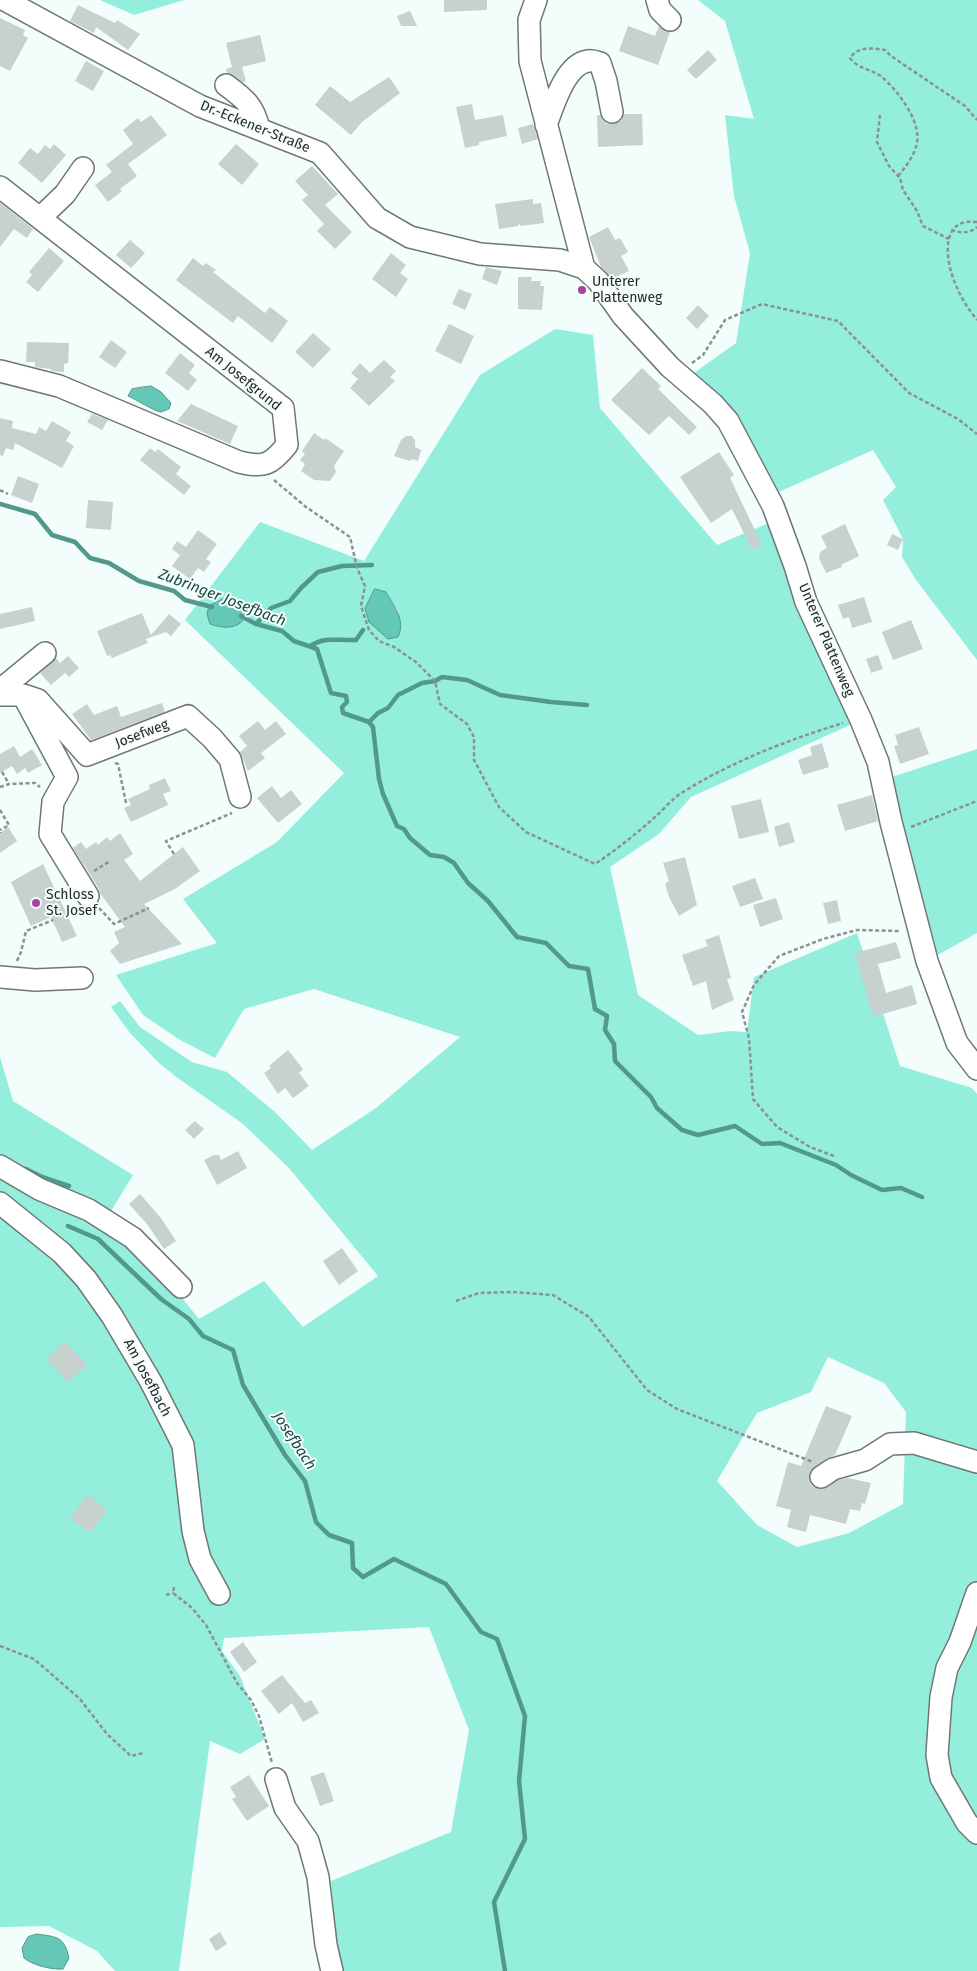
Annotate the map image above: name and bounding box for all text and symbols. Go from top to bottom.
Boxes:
street label: Dr.-Eckener-Straße [198,97,312,157]
place label: Unterer Plattenweg [592,274,662,306]
marker: Unterer Plattenweg [576,284,588,296]
street label: Am Josefgrund [202,343,284,415]
water label: Zubringer Josefbach [156,565,288,631]
street label: Unterer Plattenweg [794,581,858,699]
street label: Josefweg [113,716,171,752]
place label: Schloss St. Josef [46,887,97,920]
marker: Schloss St. Josef [30,897,42,909]
street label: Am Josefbach [119,1336,175,1420]
water label: Josefbach [269,1409,319,1473]

